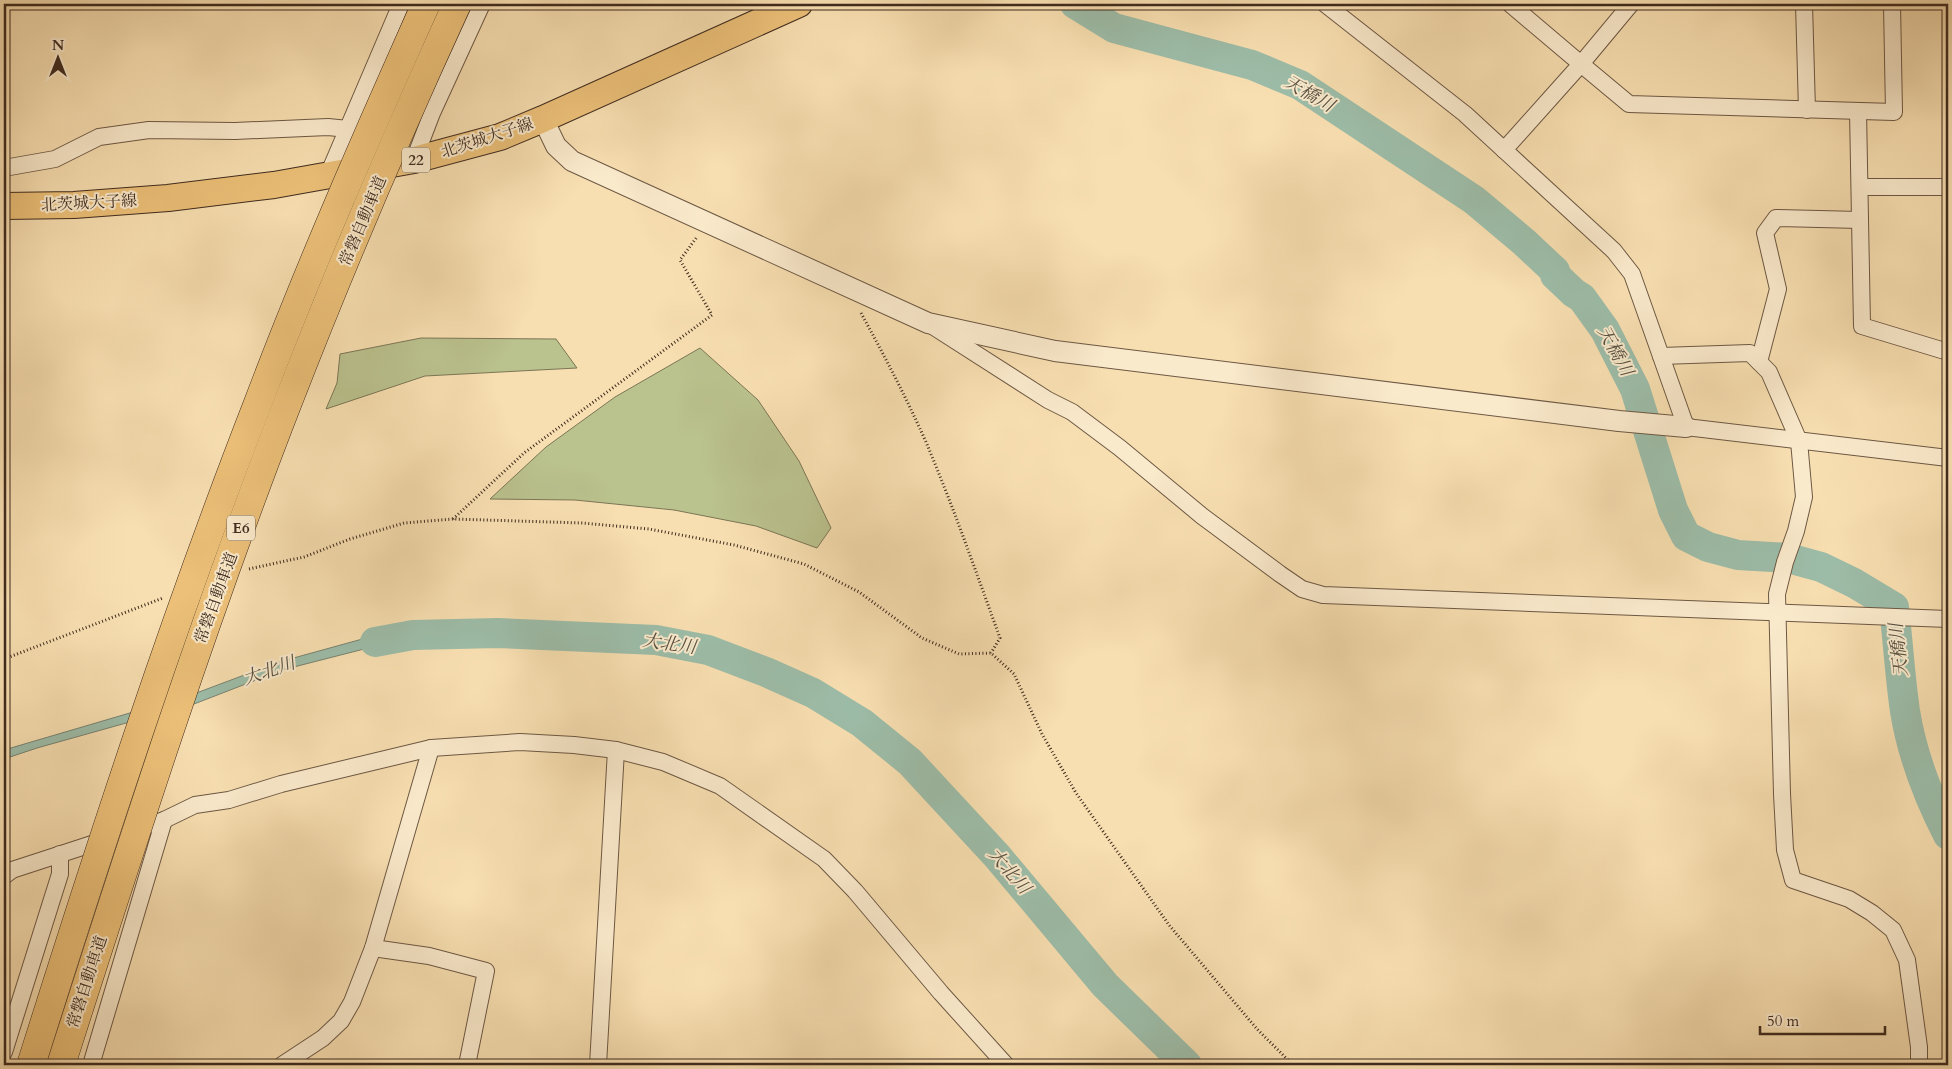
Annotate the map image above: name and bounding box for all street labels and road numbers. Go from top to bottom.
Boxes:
street label: 北茨城大子線 [438,113,536,163]
road number: 22 [402,148,430,172]
street label: 常磐自動車道 [334,173,392,269]
street label: 北茨城大子線 [40,190,138,216]
road number: E6 [227,516,255,540]
street label: 常磐自動車道 [189,549,243,647]
street label: 常磐自動車道 [62,933,112,1031]

